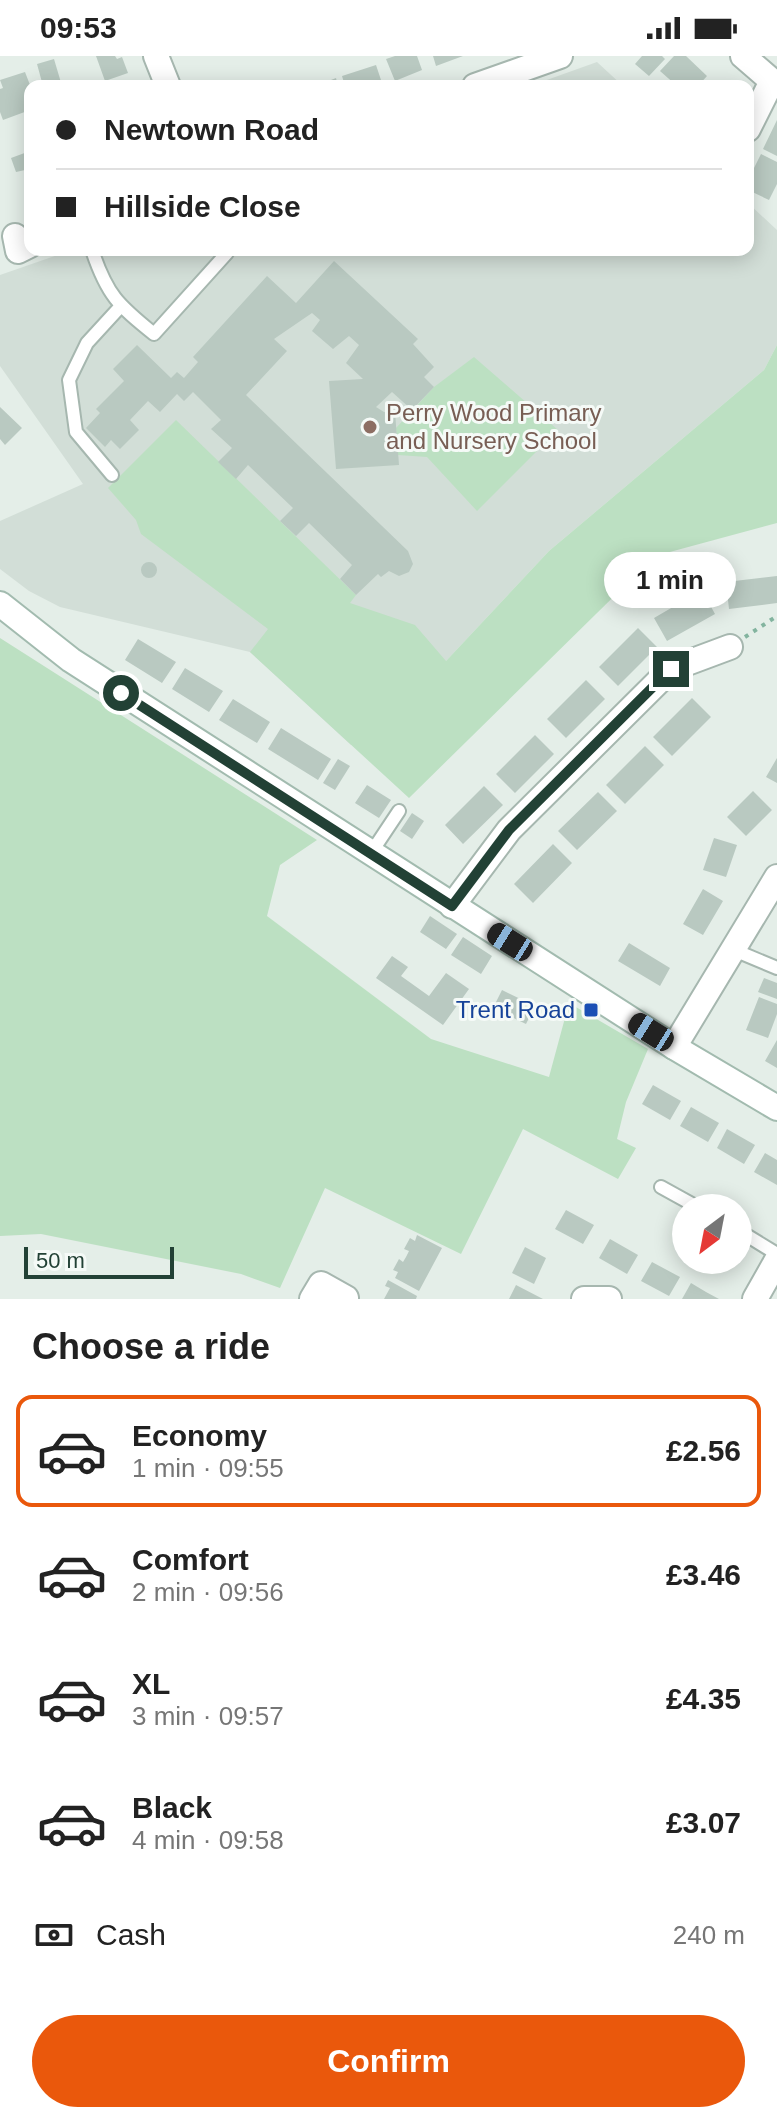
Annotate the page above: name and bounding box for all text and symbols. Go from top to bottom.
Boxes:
text: 09:53 [40,11,117,44]
text: Newtown Road [104,113,319,146]
text: Hillside Close [104,190,301,223]
place label: Perry Wood Primary and Nursery School [386,399,602,454]
marker: Perry Wood Primary and Nursery School [361,418,379,436]
callout: 1 min [605,553,737,609]
text: 1 min [636,565,704,595]
route end [653,651,689,687]
route start [103,675,139,711]
car [483,919,537,965]
place label: Trent Road [456,996,575,1023]
marker: Trent Road [582,1001,600,1019]
car [624,1009,678,1055]
north arrow [672,1194,752,1274]
map controls [672,1194,752,1274]
scale bar [24,1243,174,1279]
text: 50 m [36,1248,85,1273]
text: Choose a ride [32,1326,270,1367]
icon: car [36,1415,108,1487]
text: Economy [132,1419,267,1452]
text: £2.56 [666,1434,741,1467]
text: 1 min · 09:55 [132,1453,284,1483]
icon: car [36,1539,108,1611]
text: Comfort [132,1543,249,1576]
text: £3.46 [666,1558,741,1591]
text: 2 min · 09:56 [132,1577,284,1607]
icon: car [36,1663,108,1735]
text: XL [132,1667,170,1700]
text: £4.35 [666,1682,741,1715]
text: 3 min · 09:57 [132,1701,284,1731]
icon: car [36,1787,108,1859]
text: Black [132,1791,212,1824]
text: £3.07 [666,1806,741,1839]
text: 4 min · 09:58 [132,1825,284,1855]
icon: cash [32,1913,76,1957]
text: Cash [96,1918,166,1951]
text: 240 m [673,1920,745,1950]
button: Confirm [32,2015,745,2107]

